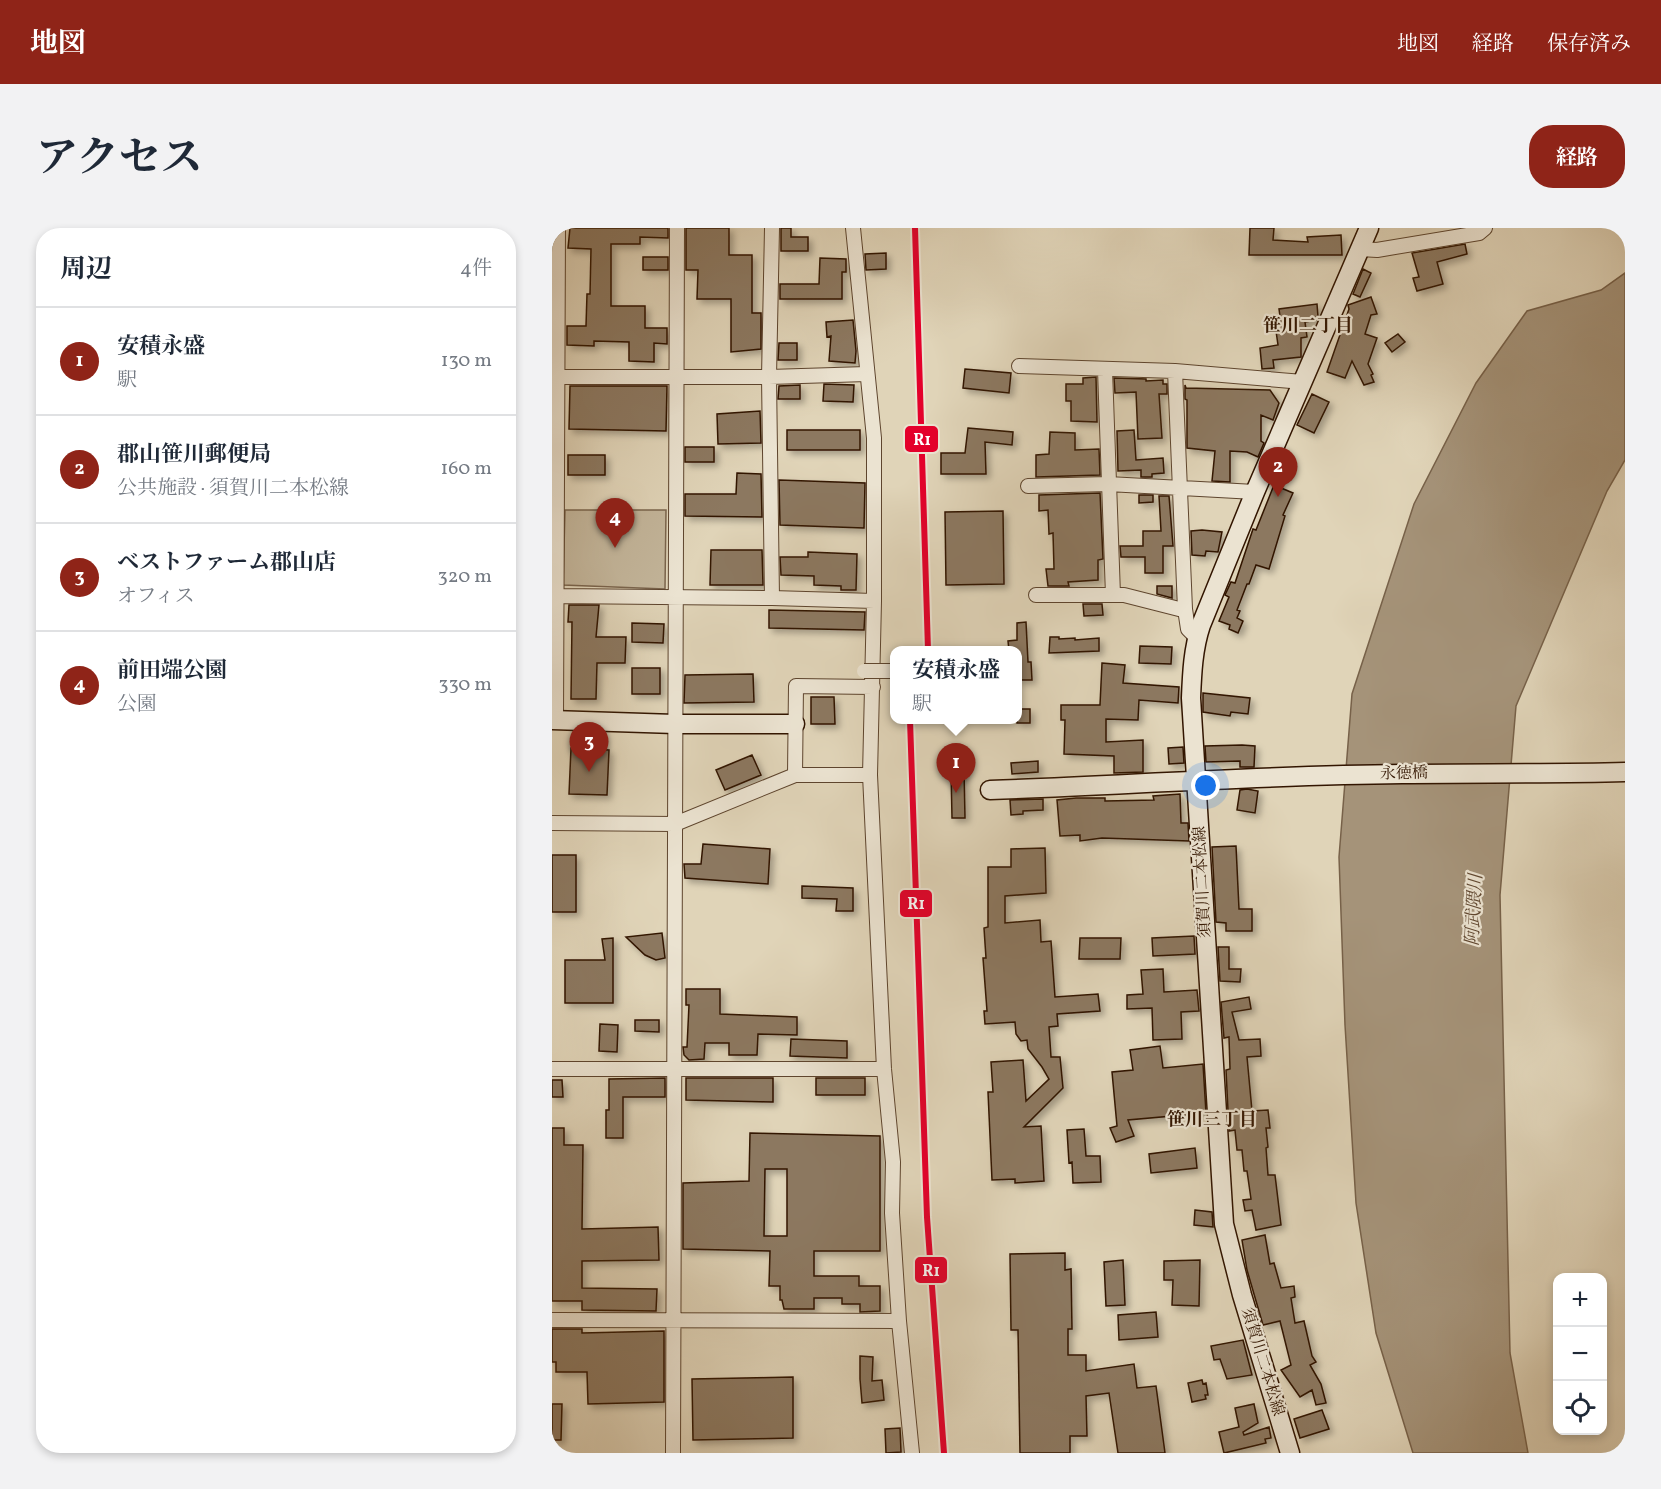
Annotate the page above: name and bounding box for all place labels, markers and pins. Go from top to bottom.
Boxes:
pin: 2 [1258,448,1298,497]
pin: 4 [596,498,634,548]
pin: 3 [570,722,609,772]
pin: 1 [936,744,976,793]

